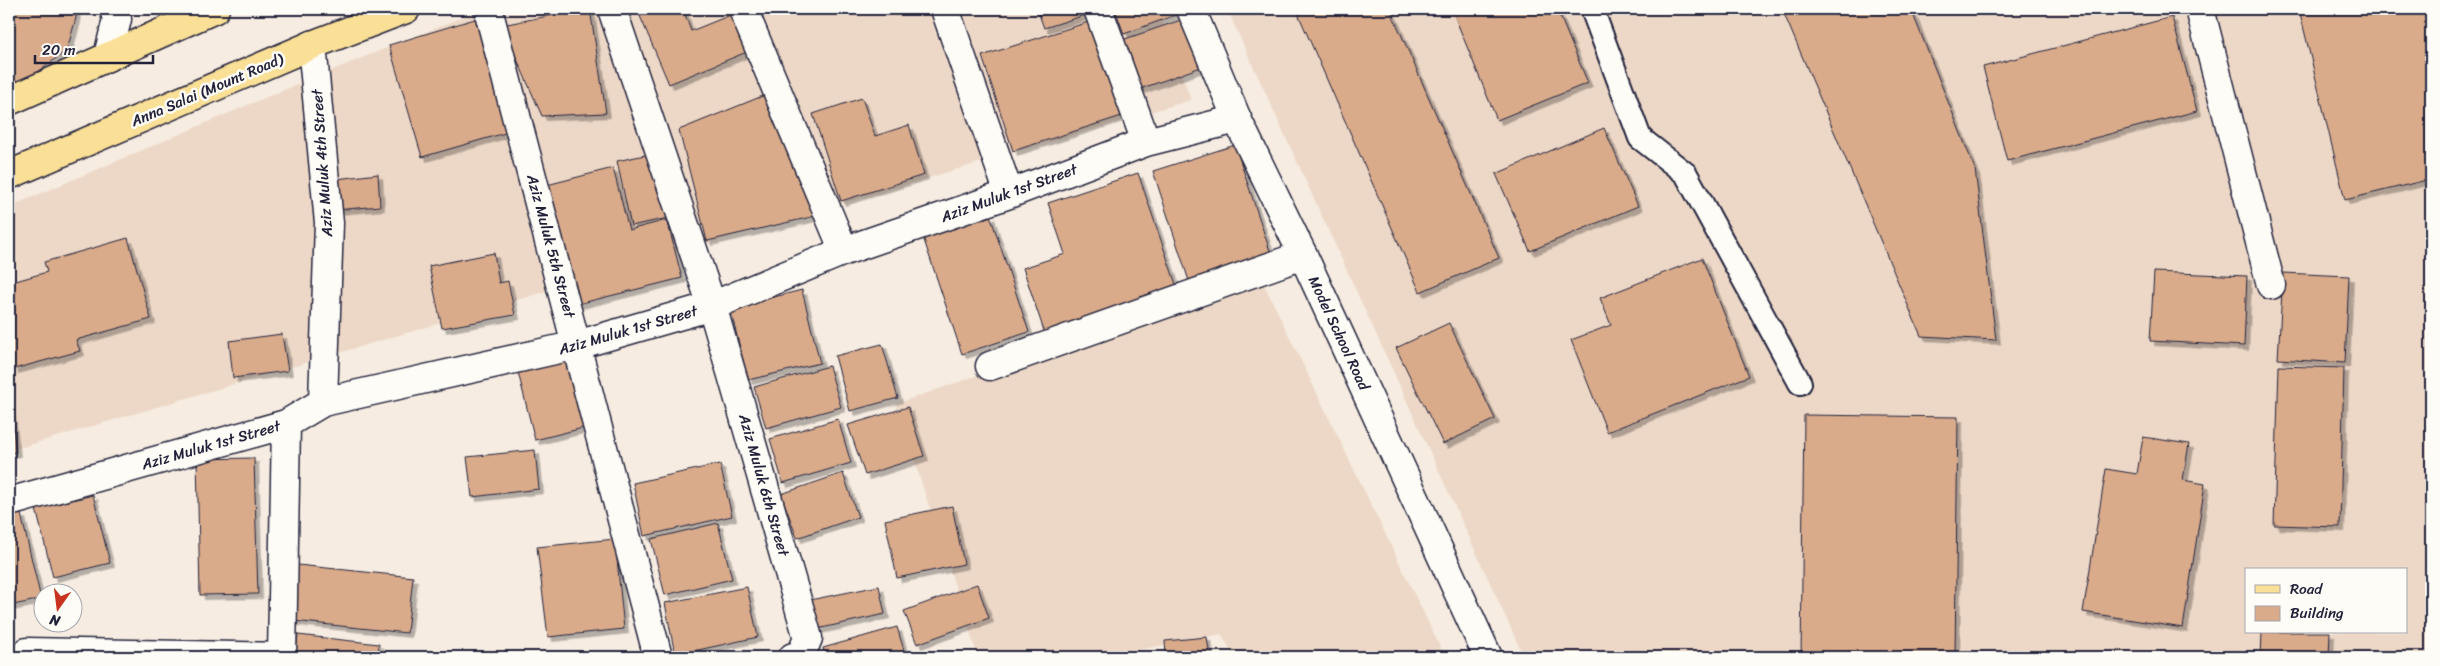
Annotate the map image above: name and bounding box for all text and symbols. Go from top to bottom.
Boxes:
scale bar [35,32,152,64]
text: 20 m [42,37,76,63]
street label: Anna Salai (Mount Road) [126,46,288,134]
street label: Aziz Muluk 4th Street [304,87,340,239]
street label: Aziz Muluk 1st Street [936,156,1082,230]
street label: Aziz Muluk 5th Street [519,170,583,322]
street label: Model School Road [1301,271,1377,396]
street label: Aziz Muluk 1st Street [554,297,701,363]
street label: Aziz Muluk 6th Street [731,410,797,560]
street label: Aziz Muluk 1st Street [137,412,284,478]
legend [2245,568,2408,634]
text: Road [2290,576,2323,602]
north arrow [32,584,82,634]
text: Building [2290,600,2344,626]
text: N [47,607,64,634]

